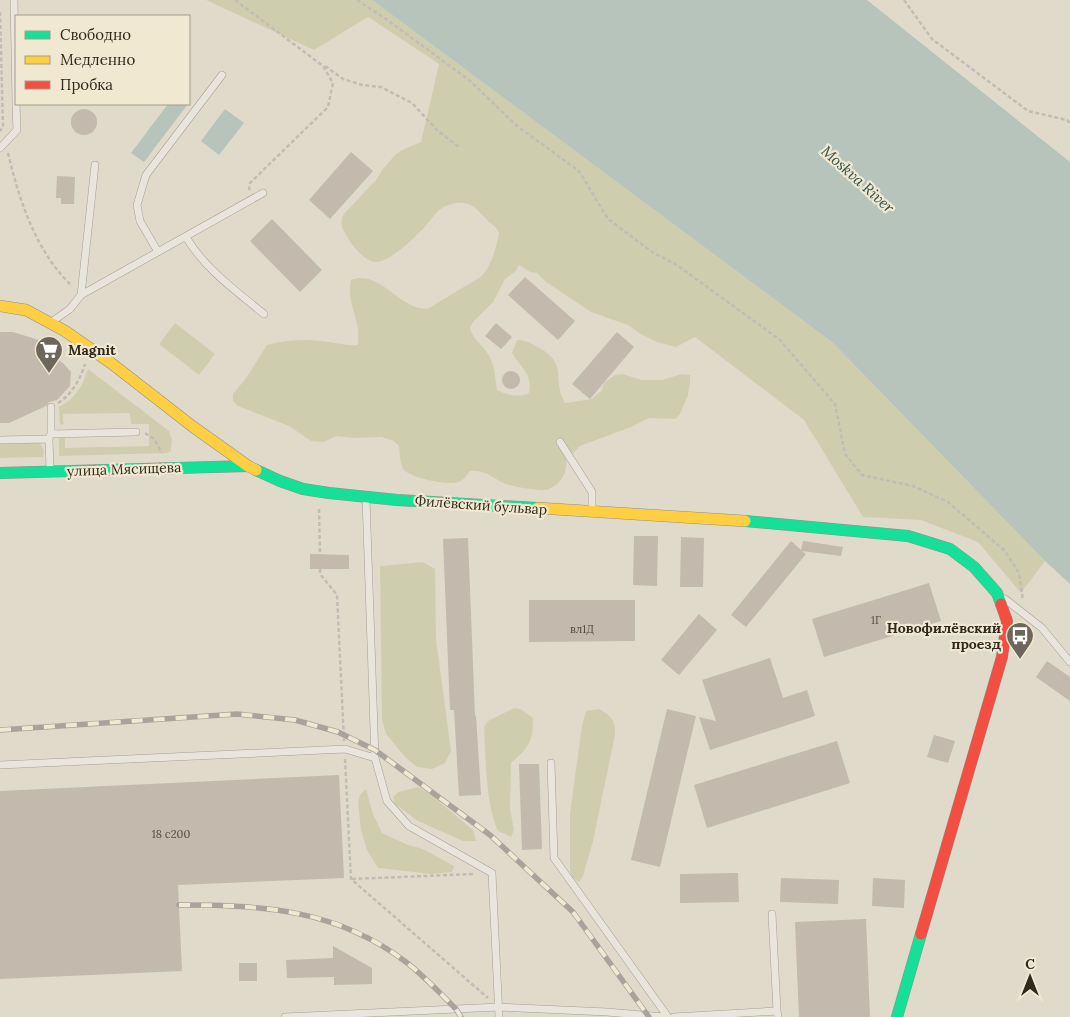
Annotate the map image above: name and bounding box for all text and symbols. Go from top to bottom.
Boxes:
legend [15,15,190,105]
text: Свободно [60,25,131,44]
text: Медленно [60,50,135,69]
text: Пробка [60,75,113,94]
water label: Moskva River [818,141,899,217]
supermarket icon: Magnit [34,335,64,374]
place label: Magnit [68,341,116,359]
street label: улица Мясищева [66,458,182,480]
street label: Филёвский бульвар [414,491,548,519]
house number: 1Г [871,613,881,627]
place label: Новофилёвский проезд [887,619,1001,653]
bus stop icon: Новофилёвский проезд [1005,621,1035,660]
house number: вл1Д [570,622,594,636]
house number: 18 с200 [152,827,190,841]
north arrow [1005,952,1055,1002]
text: С [1025,955,1035,973]

